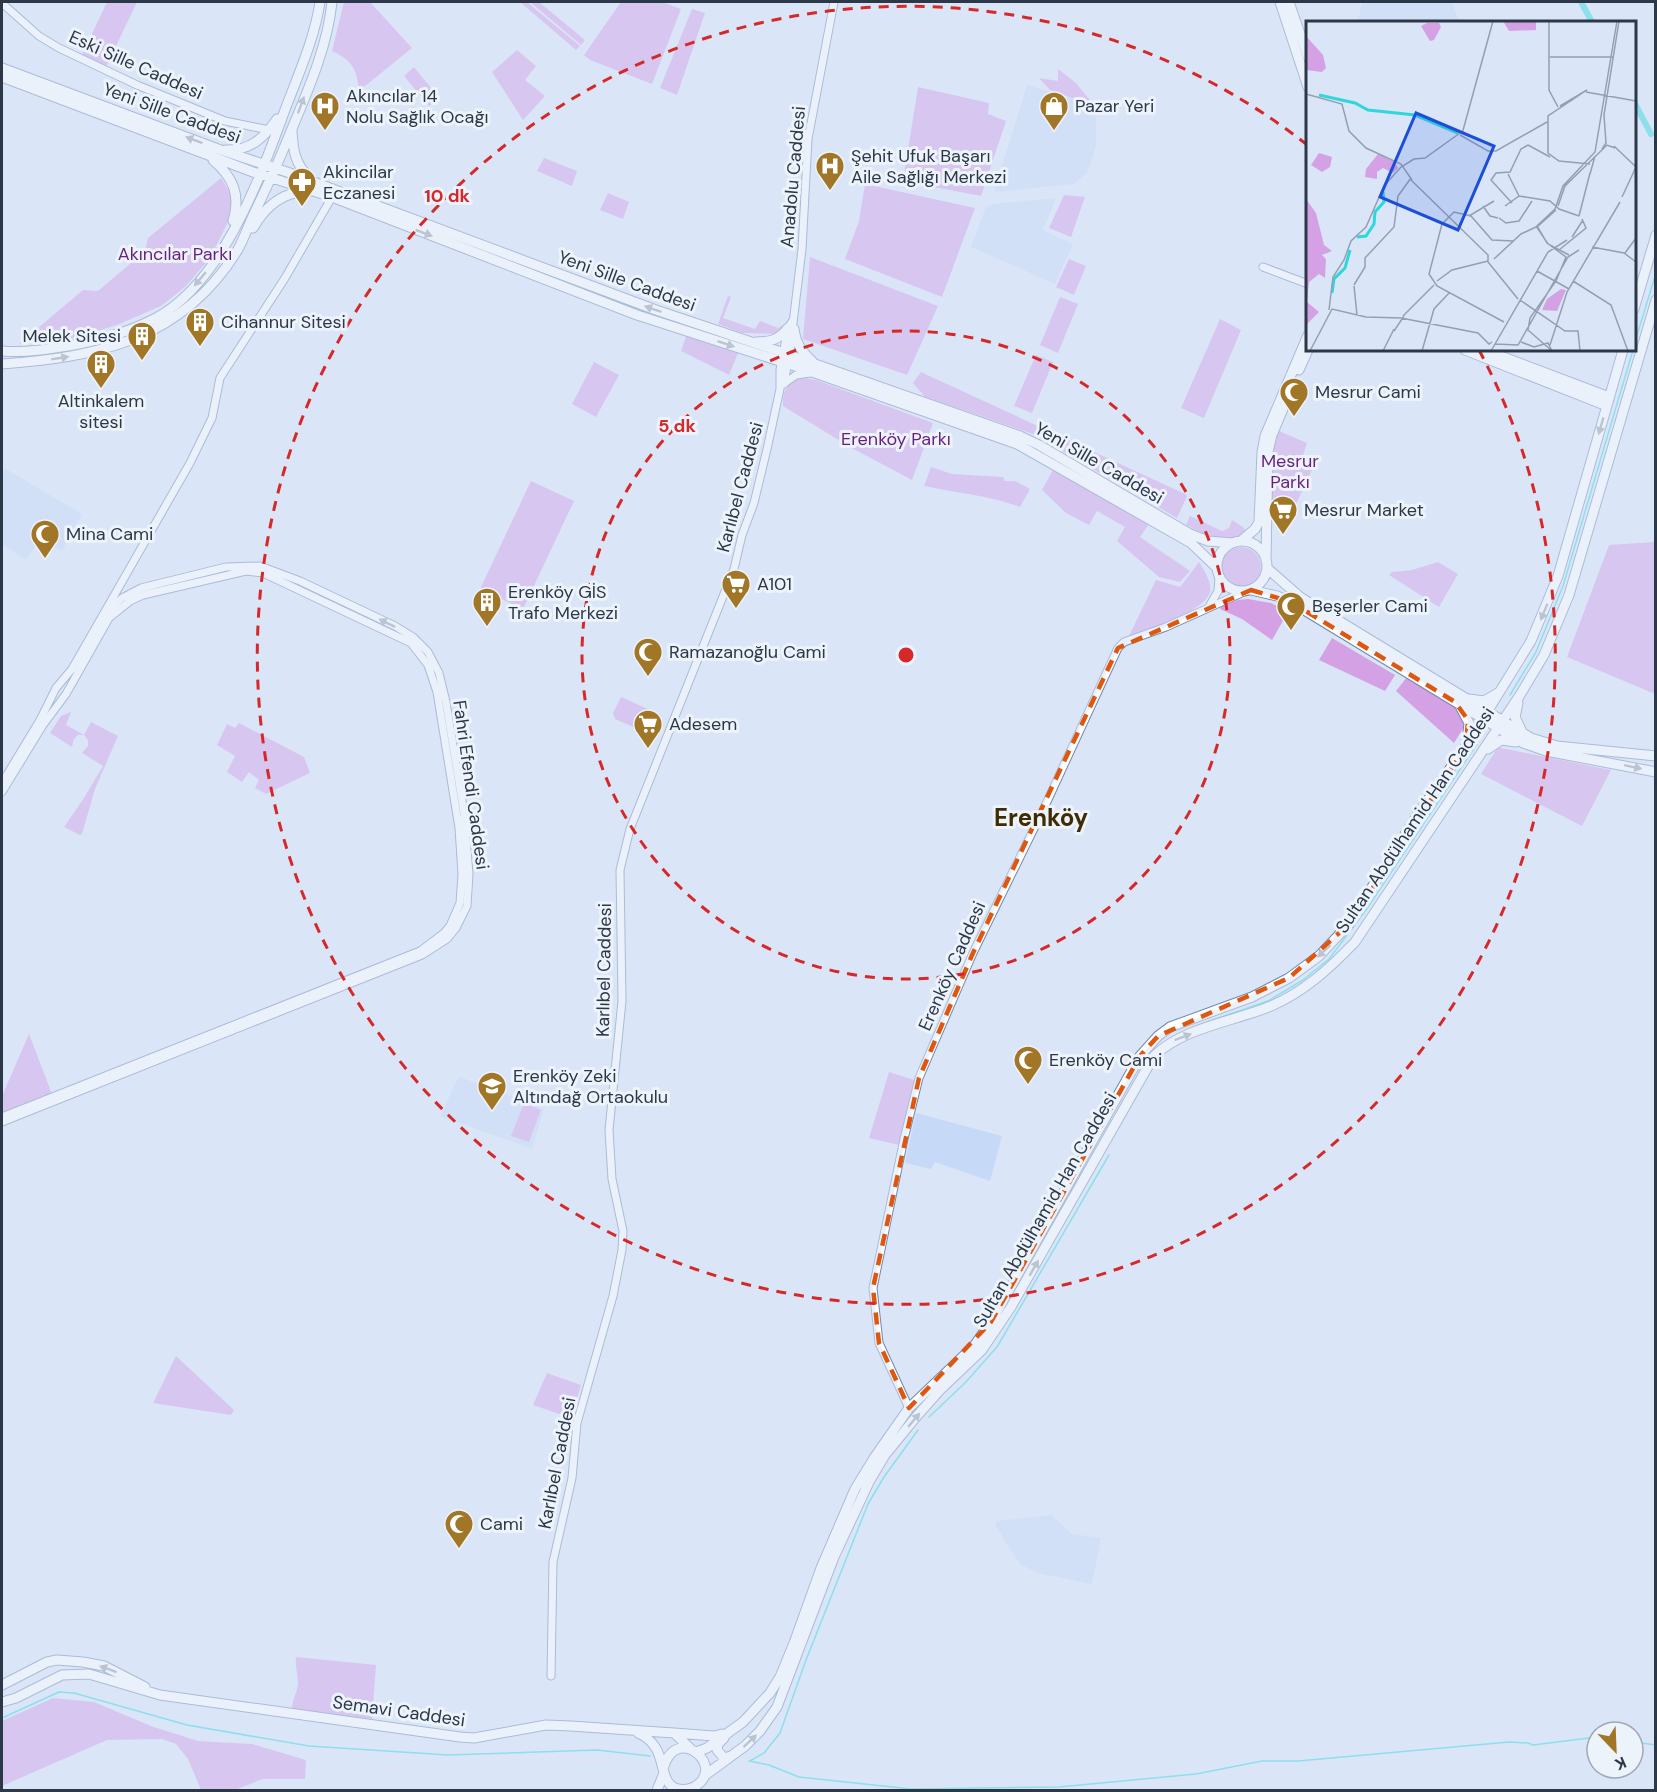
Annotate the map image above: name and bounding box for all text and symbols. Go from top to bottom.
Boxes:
inset map [1306,21,1636,351]
street label: Eski Sille Caddesi [65,25,207,105]
street label: Yeni Sille Caddesi [100,77,244,149]
place label: Akıncılar 14 Nolu Sağlık Ocağı [346,84,488,129]
hospital icon: Akıncılar 14 Nolu Sağlık Ocağı [309,90,341,132]
shop icon: Pazar Yeri [1038,90,1070,132]
place label: Pazar Yeri [1075,94,1154,118]
one-way arrow [297,95,307,113]
street label: Anadolu Caddesi [775,105,811,249]
one-way arrow [185,135,203,144]
place label: Şehit Ufuk Başarı Aile Sağlığı Merkezi [851,144,1007,189]
hospital icon: Şehit Ufuk Başarı Aile Sağlığı Merkezi [814,150,846,192]
place label: Akincilar Eczanesi [323,160,395,205]
pharmacy icon: Akincilar Eczanesi [286,166,318,208]
text: 10 dk [424,184,470,208]
one-way arrow [415,229,433,239]
park label: Akıncılar Parkı [118,242,232,266]
street label: Yeni Sille Caddesi [555,245,699,317]
one-way arrow [193,271,206,287]
one-way arrow [644,304,662,314]
building icon: Cihannur Sitesi [184,306,216,348]
place label: Cihannur Sitesi [221,310,346,334]
building icon: Melek Sitesi [126,320,158,362]
place label: Melek Sitesi [22,324,121,348]
one-way arrow [717,340,735,349]
building icon: Altinkalem sitesi [85,348,117,390]
one-way arrow [50,354,69,363]
mosque icon: Mesrur Cami [1278,376,1310,418]
place label: Mesrur Cami [1315,380,1421,404]
place label: Altinkalem sitesi [58,389,144,434]
text: 5 dk [658,414,696,438]
street label: Yeni Sille Caddesi [1030,416,1168,510]
one-way arrow [1596,417,1605,435]
street label: Karlıbel Caddesi [711,419,769,555]
park label: Erenköy Parkı [841,427,951,451]
park label: Mesrur Parkı [1261,449,1319,494]
supermarket icon: Mesrur Market [1267,494,1299,536]
place label: Mesrur Market [1304,498,1424,522]
mosque icon: Mina Cami [29,518,61,560]
place label: Mina Cami [66,522,153,546]
supermarket icon: A101 [720,568,752,610]
place label: A101 [757,572,792,596]
place label: Erenköy GİS Trafo Merkezi [508,580,618,625]
building icon: Erenköy GİS Trafo Merkezi [471,586,503,628]
mosque icon: Beşerler Cami [1275,590,1307,632]
place label: Beşerler Cami [1312,594,1428,618]
one-way arrow [1539,604,1549,622]
one-way arrow [379,618,396,627]
mosque icon: Ramazanoğlu Cami [632,636,664,678]
place label: Ramazanoğlu Cami [669,640,826,664]
centre of rings [896,645,916,665]
street label: Fahri Efendi Caddesi [447,699,495,871]
street label: Sultan Abdülhamid Han Caddesi [1330,702,1500,938]
supermarket icon: Adesem [632,708,664,750]
place label: Adesem [669,712,737,736]
one-way arrow [1623,763,1642,773]
district label: Erenköy [994,802,1088,833]
street label: Erenköy Caddesi [913,898,991,1034]
street label: Karlıbel Caddesi [591,903,617,1037]
one-way arrow [1317,943,1331,957]
one-way arrow [1174,1032,1192,1041]
mosque icon: Erenköy Cami [1012,1044,1044,1086]
place label: Erenköy Cami [1049,1048,1162,1072]
place label: Erenköy Zeki Altındağ Ortaokulu [513,1064,668,1109]
school or university icon: Erenköy Zeki Altındağ Ortaokulu [476,1070,508,1112]
street label: Sultan Abdülhamid Han Caddesi [968,1088,1122,1332]
one-way arrow [1028,1260,1039,1276]
street label: Karlıbel Caddesi [532,1395,582,1531]
one-way arrow [907,1412,920,1428]
mosque icon: Cami [443,1508,475,1550]
place label: Cami [480,1512,523,1536]
one-way arrow [99,1663,117,1673]
street label: Semavi Caddesi [331,1690,467,1732]
north arrow [1585,1720,1645,1780]
one-way arrow [743,1734,757,1748]
text: K [1611,1752,1630,1775]

